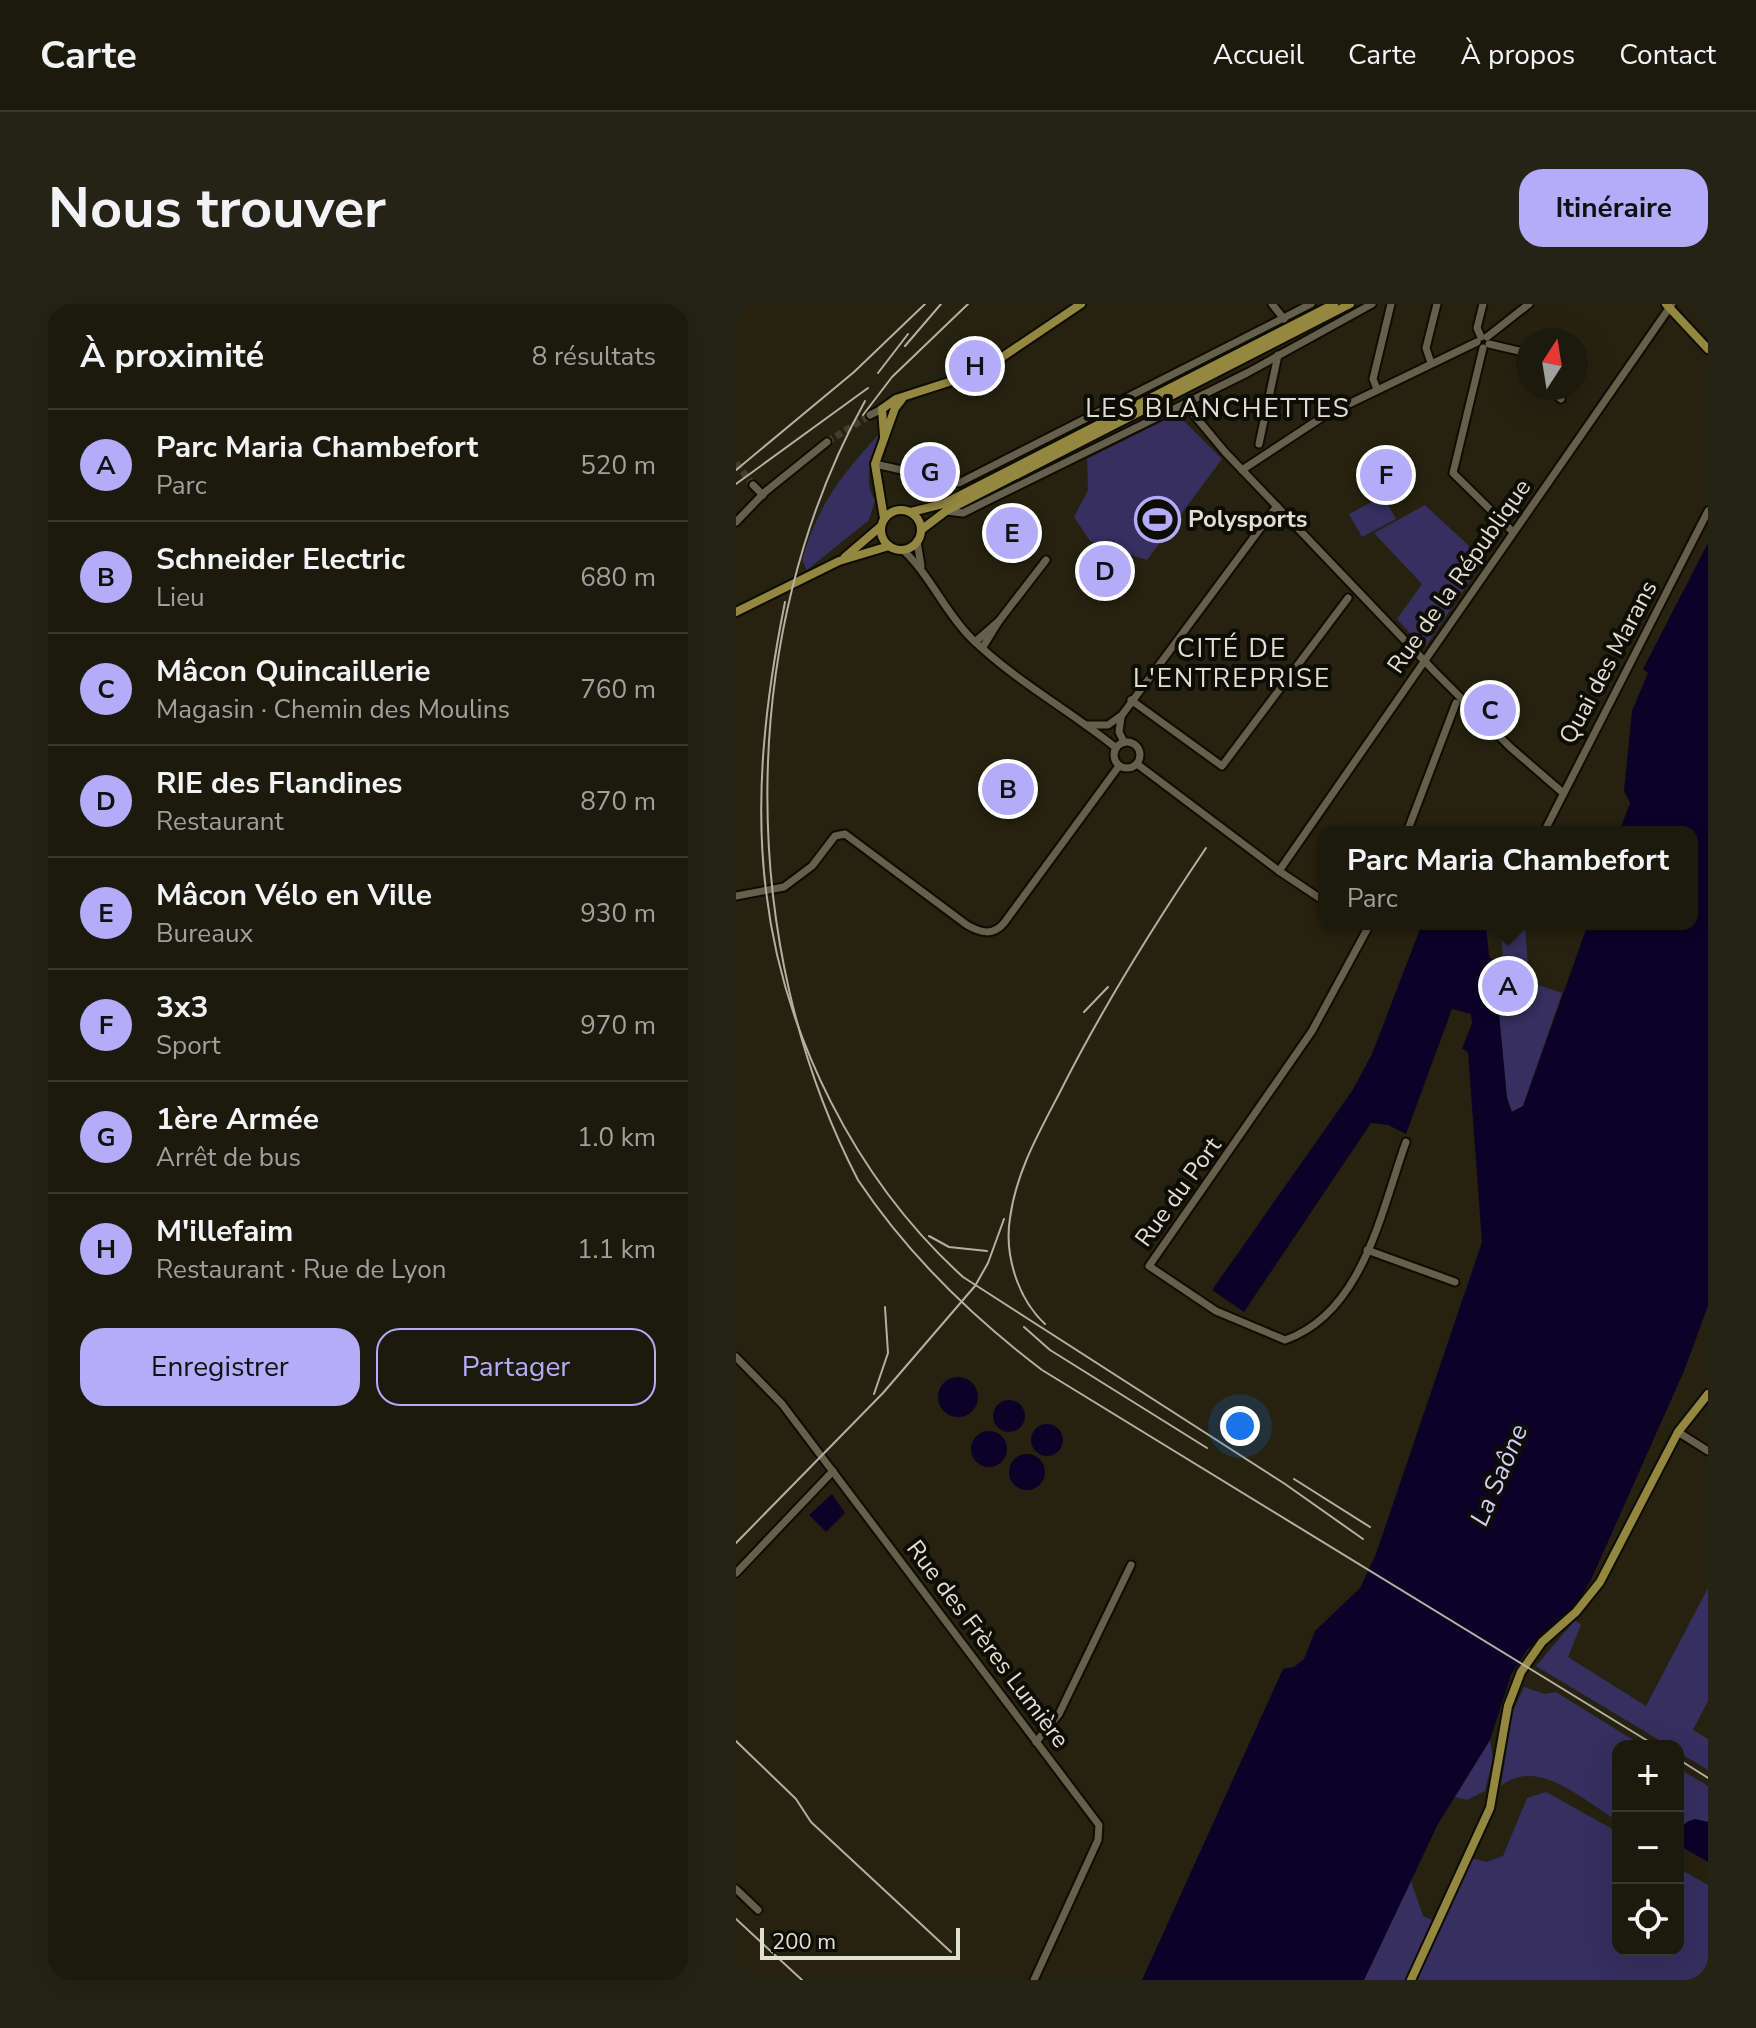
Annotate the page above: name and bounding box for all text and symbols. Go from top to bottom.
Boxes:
text: Carte [40,30,137,81]
text: Accueil [1213,36,1304,74]
text: Carte [1348,36,1417,74]
text: À propos [1461,36,1575,74]
text: Contact [1619,36,1716,74]
button: Itinéraire [1519,169,1708,247]
text: Nous trouver [48,170,386,247]
north arrow [1516,328,1588,400]
text: À proximité [80,333,264,379]
pin: H [949,336,1001,396]
text: 8 résultats [532,339,656,374]
district label: LES BLANCHETTES [1085,391,1351,426]
text: Parc Maria Chambefort [156,427,478,468]
pin: G [904,442,956,502]
pin: F [1360,445,1412,505]
text: A [96,448,116,483]
text: 520 m [580,448,656,483]
text: Parc [156,468,207,503]
street label: Rue de la République [1380,473,1538,679]
sports icon: Polysports [1133,495,1181,543]
pin: E [986,503,1038,563]
place label: Polysports [1188,503,1308,535]
text: Schneider Electric [156,539,405,580]
pin: D [1079,541,1131,601]
text: B [97,560,115,595]
text: 680 m [580,560,656,595]
street label: Quai des Marans [1552,575,1664,749]
text: Lieu [156,580,205,615]
district label: CITÉ DE L'ENTREPRISE [1133,631,1331,696]
text: Mâcon Quincaillerie [156,651,430,692]
text: C [97,672,115,707]
text: 760 m [580,672,656,707]
pin: C [1464,680,1516,740]
text: Magasin · Chemin des Moulins [156,692,510,727]
pin: B [982,759,1034,819]
text: RIE des Flandines [156,763,403,804]
text: D [96,784,116,819]
text: 870 m [580,784,656,819]
text: Restaurant [156,804,284,839]
popup [1318,826,1698,930]
text: Parc Maria Chambefort [1347,840,1669,881]
text: Mâcon Vélo en Ville [156,875,432,916]
text: Parc [1347,881,1398,916]
text: E [98,896,114,931]
text: 930 m [580,896,656,931]
text: Bureaux [156,916,253,951]
pin: A [1482,956,1534,1016]
text: 3x3 [156,987,208,1028]
text: F [99,1008,113,1043]
text: 970 m [580,1008,656,1043]
text: Sport [156,1028,221,1063]
text: 1ère Armée [156,1099,319,1140]
text: G [96,1120,116,1155]
text: 1.0 km [577,1120,656,1155]
street label: Rue du Port [1128,1130,1229,1253]
text: Arrêt de bus [156,1140,301,1175]
text: M'illefaim [156,1211,293,1252]
text: H [96,1232,116,1267]
text: 1.1 km [577,1232,656,1267]
text: Restaurant · Rue de Lyon [156,1252,446,1287]
button: Enregistrer [80,1328,360,1406]
button: Partager [376,1328,656,1406]
your location [1220,1406,1260,1446]
water label: La Saône [1462,1419,1536,1531]
street label: Rue des Frères Lumière [899,1534,1077,1754]
map controls [1612,1740,1684,1956]
button: + [1612,1740,1684,1812]
button: − [1612,1812,1684,1884]
button: locate [1612,1884,1684,1956]
scale bar [760,1924,960,1960]
text: 200 m [772,1927,836,1957]

